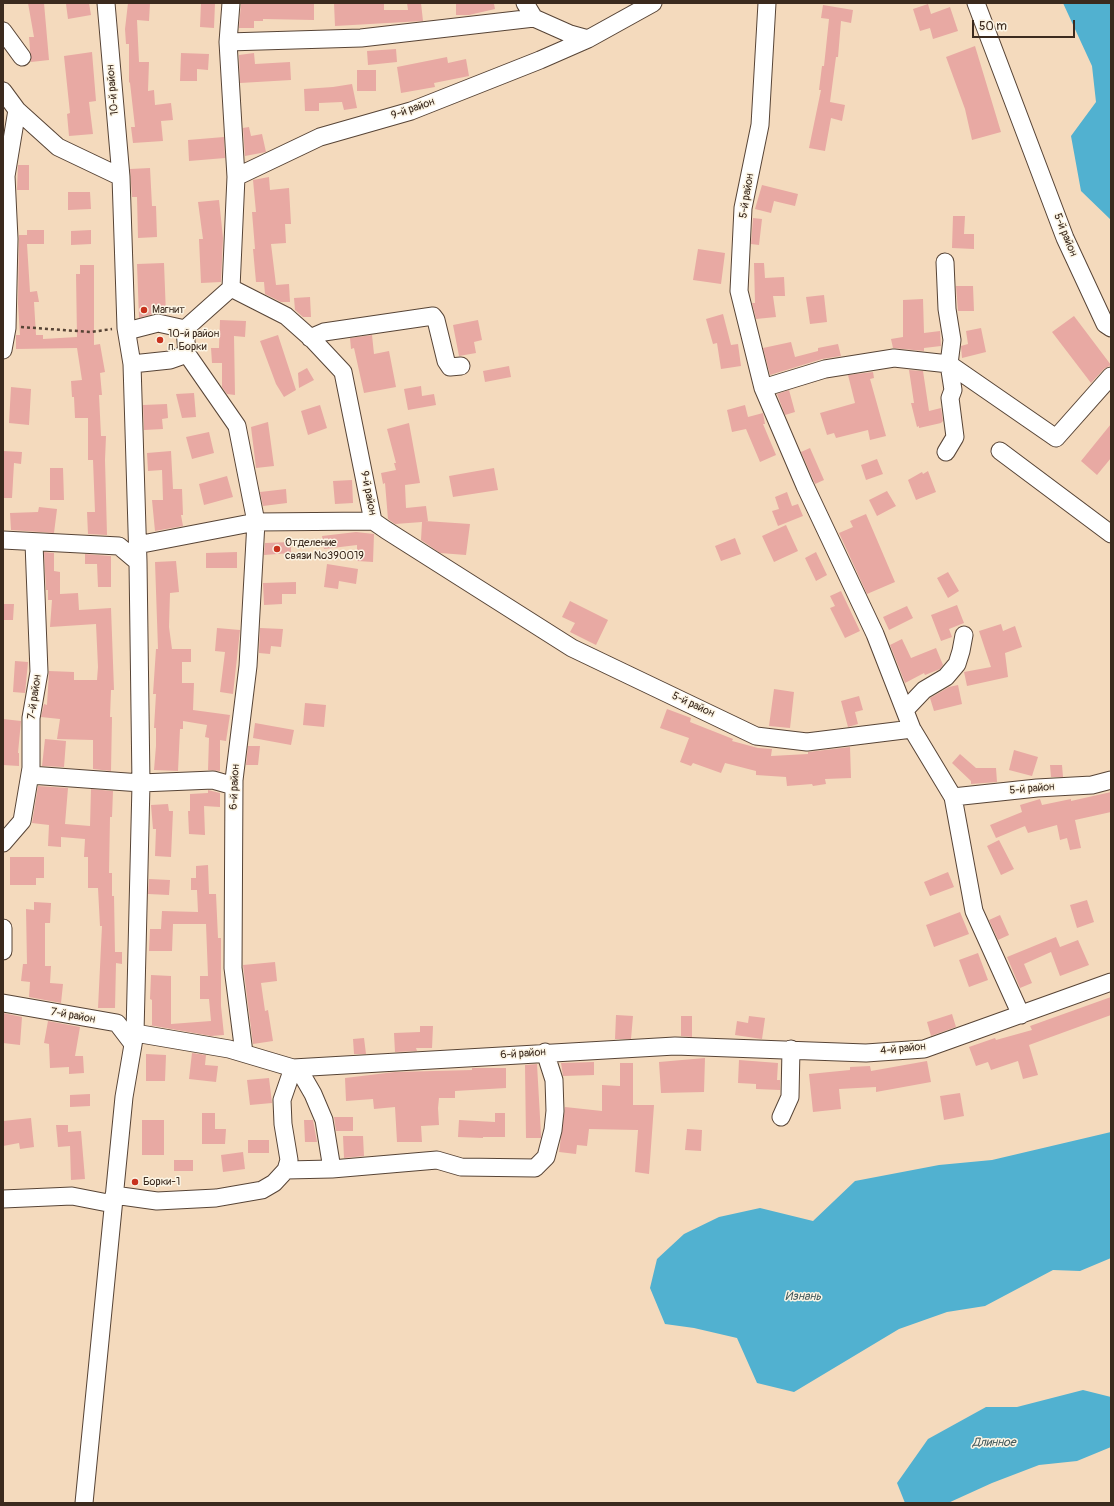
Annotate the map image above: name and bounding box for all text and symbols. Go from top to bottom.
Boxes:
scale bar [974,12,1077,38]
text: 50 m [979,19,1007,34]
street label: 10-й район [104,64,122,116]
street label: 9-й район [390,95,436,123]
street label: 5-й район [737,173,757,219]
street label: 5-й район [1050,212,1080,258]
place label: Магнит [152,303,185,317]
marker: Магнит [139,305,149,315]
place label: 10-й район п. Борки [168,327,219,353]
marker: 10-й район п. Борки [155,335,165,345]
street label: 9-й район [357,470,379,516]
place label: Отделение связи №390019 [285,536,364,562]
marker: Отделение связи №390019 [272,544,282,554]
street label: 7-й район [25,674,45,720]
street label: 5-й район [670,689,716,721]
street label: 6-й район [227,764,243,810]
street label: 5-й район [1009,780,1055,798]
street label: 7-й район [50,1006,96,1026]
street label: 4-й район [880,1040,926,1058]
street label: 6-й район [500,1046,546,1062]
place label: Борки-1 [143,1175,180,1189]
marker: Борки-1 [130,1177,140,1187]
water label: Изнань [785,1290,821,1304]
water label: Длинное [972,1436,1016,1450]

